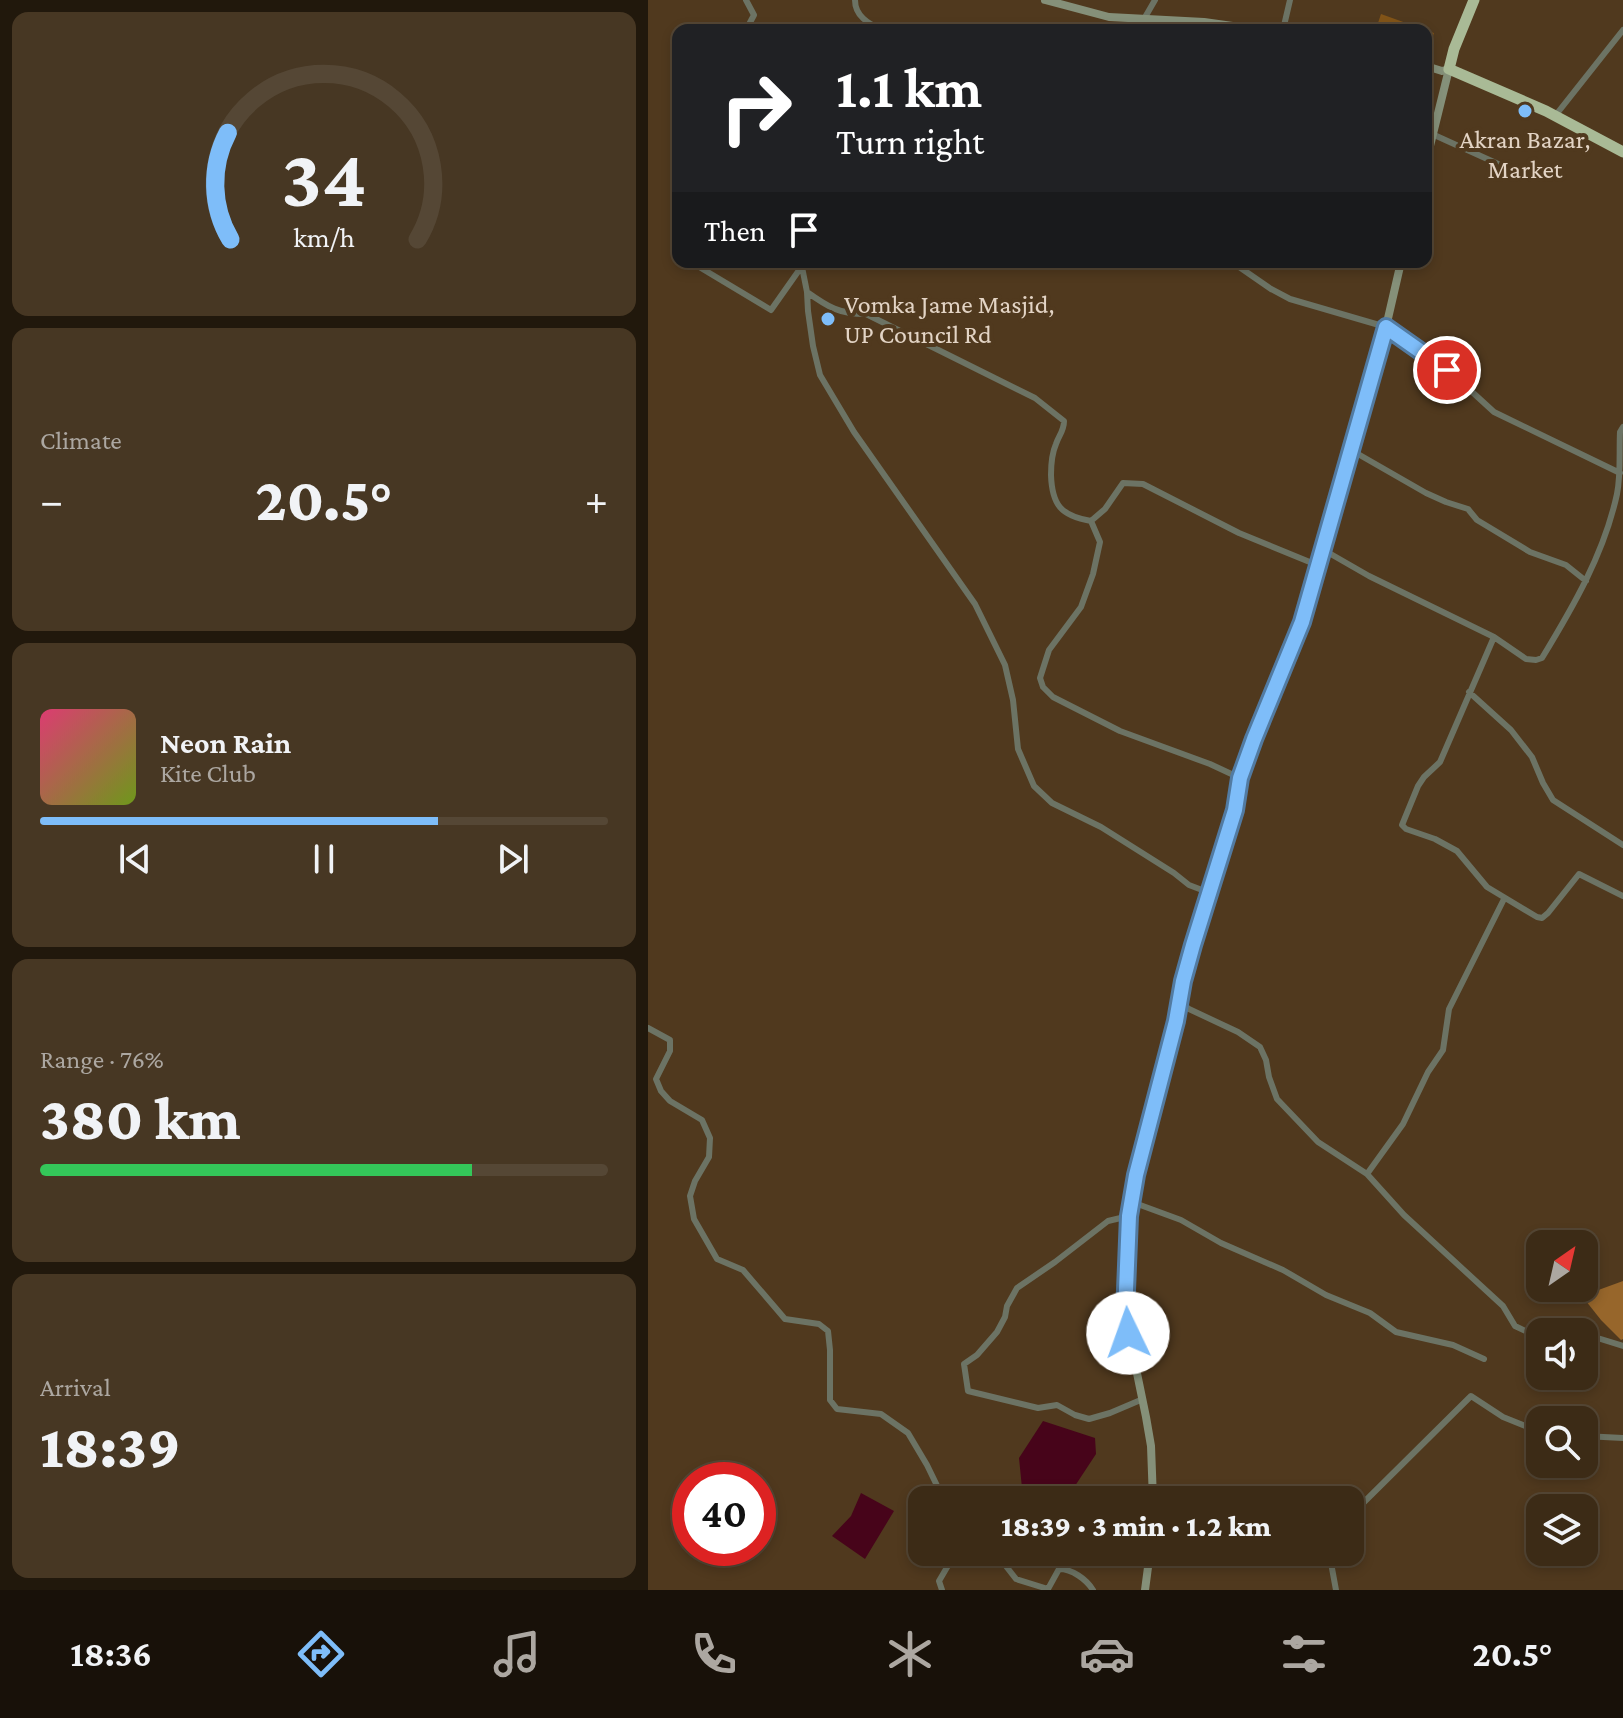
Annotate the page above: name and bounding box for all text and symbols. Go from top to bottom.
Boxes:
icon: right [704,56,808,160]
text: 1.1 km [836,57,982,119]
marker: Akran Bazar, Market [1516,102,1534,120]
text: Turn right [836,122,984,162]
place label: Akran Bazar, Market [1460,125,1590,184]
text: 34 [281,130,367,223]
icon: arrive [782,208,826,252]
text: Then [704,214,766,247]
text: km/h [293,221,355,253]
place label: Vomka Jame Masjid, UP Council Rd [844,290,1054,349]
marker: Vomka Jame Masjid, UP Council Rd [819,310,837,328]
pin [1413,336,1481,404]
icon: arrive [1425,348,1469,392]
text: Climate [40,426,122,455]
text: 20.5° [255,466,393,533]
text: − [40,476,63,524]
text: + [585,476,608,524]
text: Neon Rain [160,726,291,759]
text: Kite Club [160,759,256,788]
icon: previous [113,837,157,881]
icon: pause [302,837,346,881]
icon: next [491,837,535,881]
text: Range · 76% [40,1045,164,1074]
text: 380 km [40,1085,241,1152]
north arrow [1526,1230,1598,1302]
map controls [1526,1230,1598,1566]
position arrow [1086,1291,1170,1375]
button: sound [1526,1318,1598,1390]
text: Arrival [40,1373,111,1402]
button: search [1526,1406,1598,1478]
text: 18:39 [40,1413,181,1480]
speed limit sign: 40 [672,1462,776,1566]
button: layers [1526,1494,1598,1566]
text: 18:39 · 3 min · 1.2 km [1001,1509,1271,1542]
icon: directions [293,1626,349,1682]
icon: music [489,1626,545,1682]
icon: phone [686,1626,742,1682]
icon: climate [882,1626,938,1682]
icon: car [1079,1626,1135,1682]
icon: filters [1276,1626,1332,1682]
text: 18:36 [70,1634,152,1674]
text: 20.5° [1472,1634,1553,1674]

